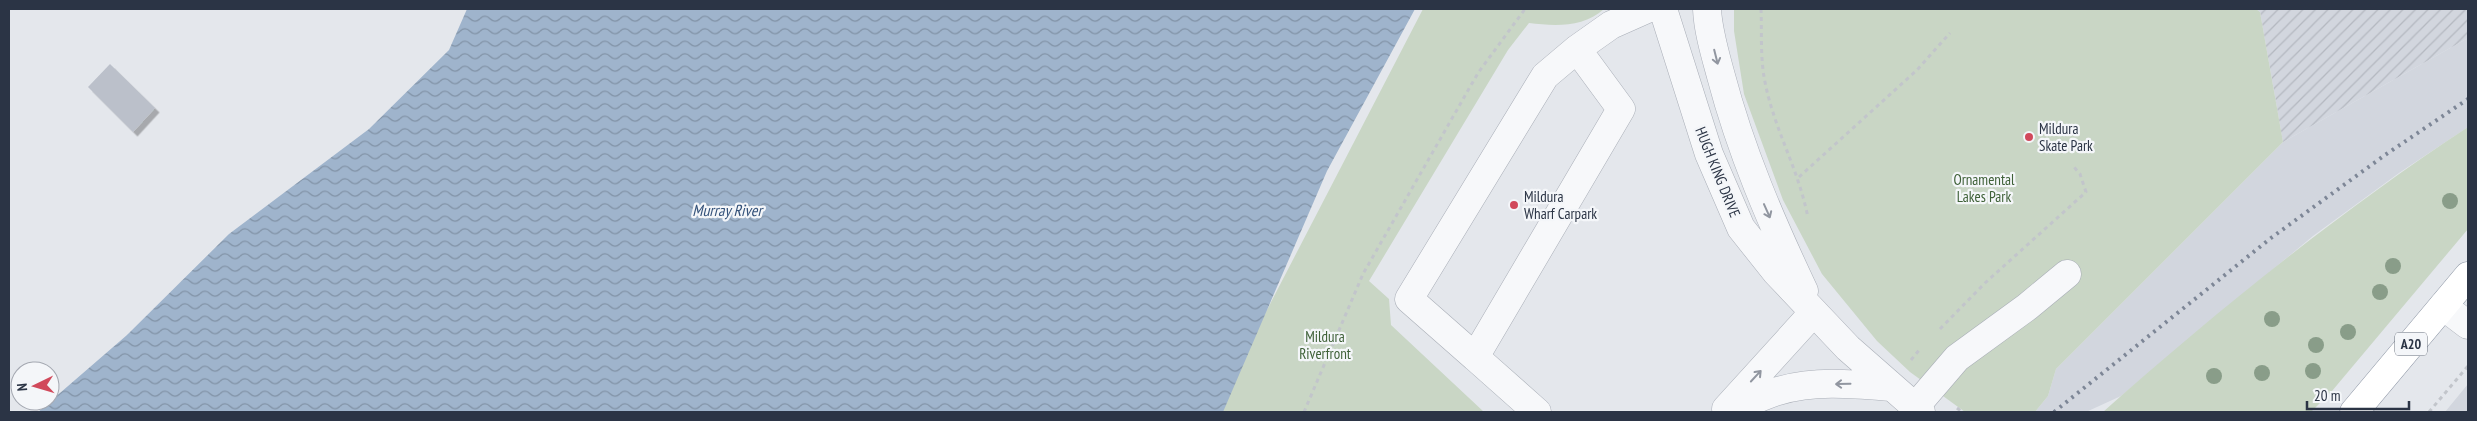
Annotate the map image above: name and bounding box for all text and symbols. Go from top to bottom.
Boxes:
one-way arrow [1712,48,1721,64]
place label: Mildura Skate Park [2039,119,2093,155]
street label: HUGH KING DRIVE [1691,124,1745,220]
marker: Mildura Skate Park [2023,131,2035,143]
park label: Ornamental Lakes Park [1953,170,2015,206]
place label: Mildura Wharf Carpark [1524,187,1597,223]
marker: Mildura Wharf Carpark [1508,199,1520,211]
water label: Murray River [692,200,764,220]
one-way arrow [1762,203,1772,218]
park label: Mildura Riverfront [1299,327,1351,363]
road number: A20 [2395,332,2427,356]
north arrow [10,361,60,411]
one-way arrow [1750,370,1761,383]
scale bar [2307,378,2410,410]
one-way arrow [1835,379,1851,389]
text: N [13,383,31,392]
text: 20 m [2314,386,2340,405]

